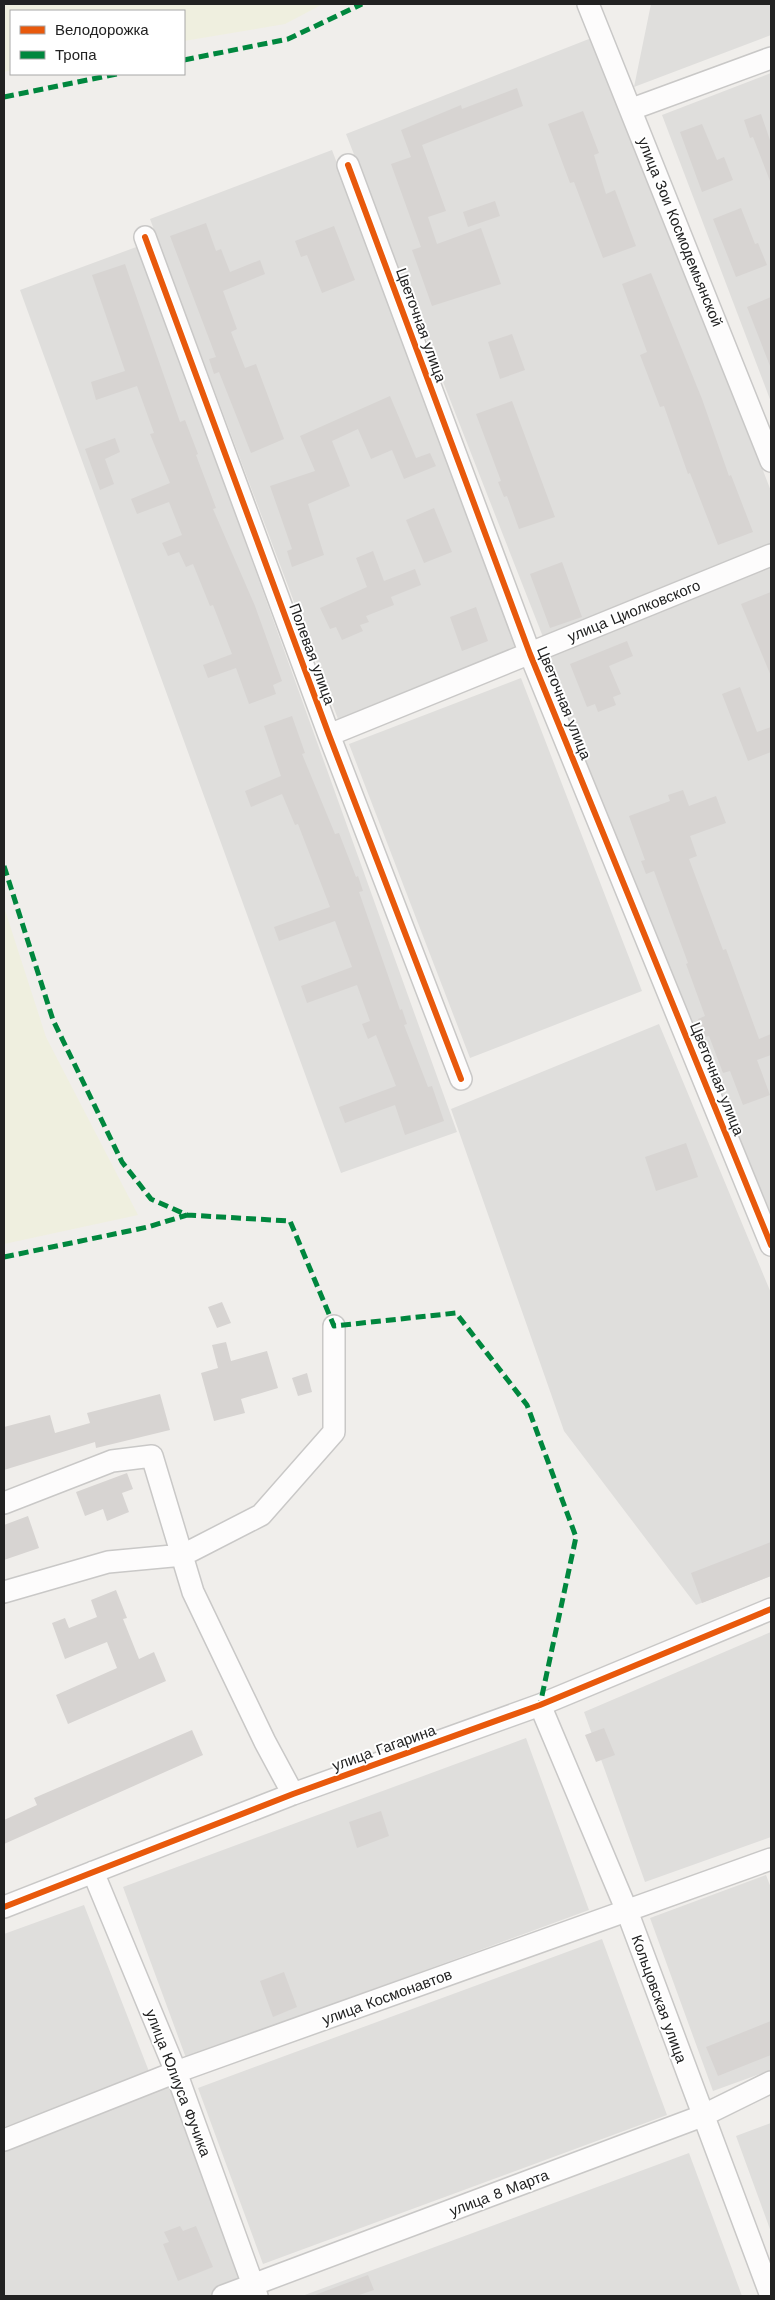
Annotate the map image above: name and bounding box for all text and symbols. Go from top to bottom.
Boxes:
legend [10,10,185,75]
text: Велодорожка [55,21,149,39]
text: Тропа [55,46,97,64]
street label: улица Зои Космодемьянской [634,135,726,329]
street label: Цветочная улица [392,265,450,385]
street label: улица Циолковского [565,576,703,646]
street label: Полевая улица [285,601,339,708]
street label: Цветочная улица [533,644,595,763]
street label: Цветочная улица [686,1020,748,1139]
street label: улица Гагарина [330,1721,439,1775]
street label: Кольцовская улица [627,1932,691,2066]
street label: улица Космонавтов [320,1965,454,2029]
street label: улица Юлиуса Фучика [142,2007,215,2160]
street label: улица 8 Марта [447,2166,552,2220]

